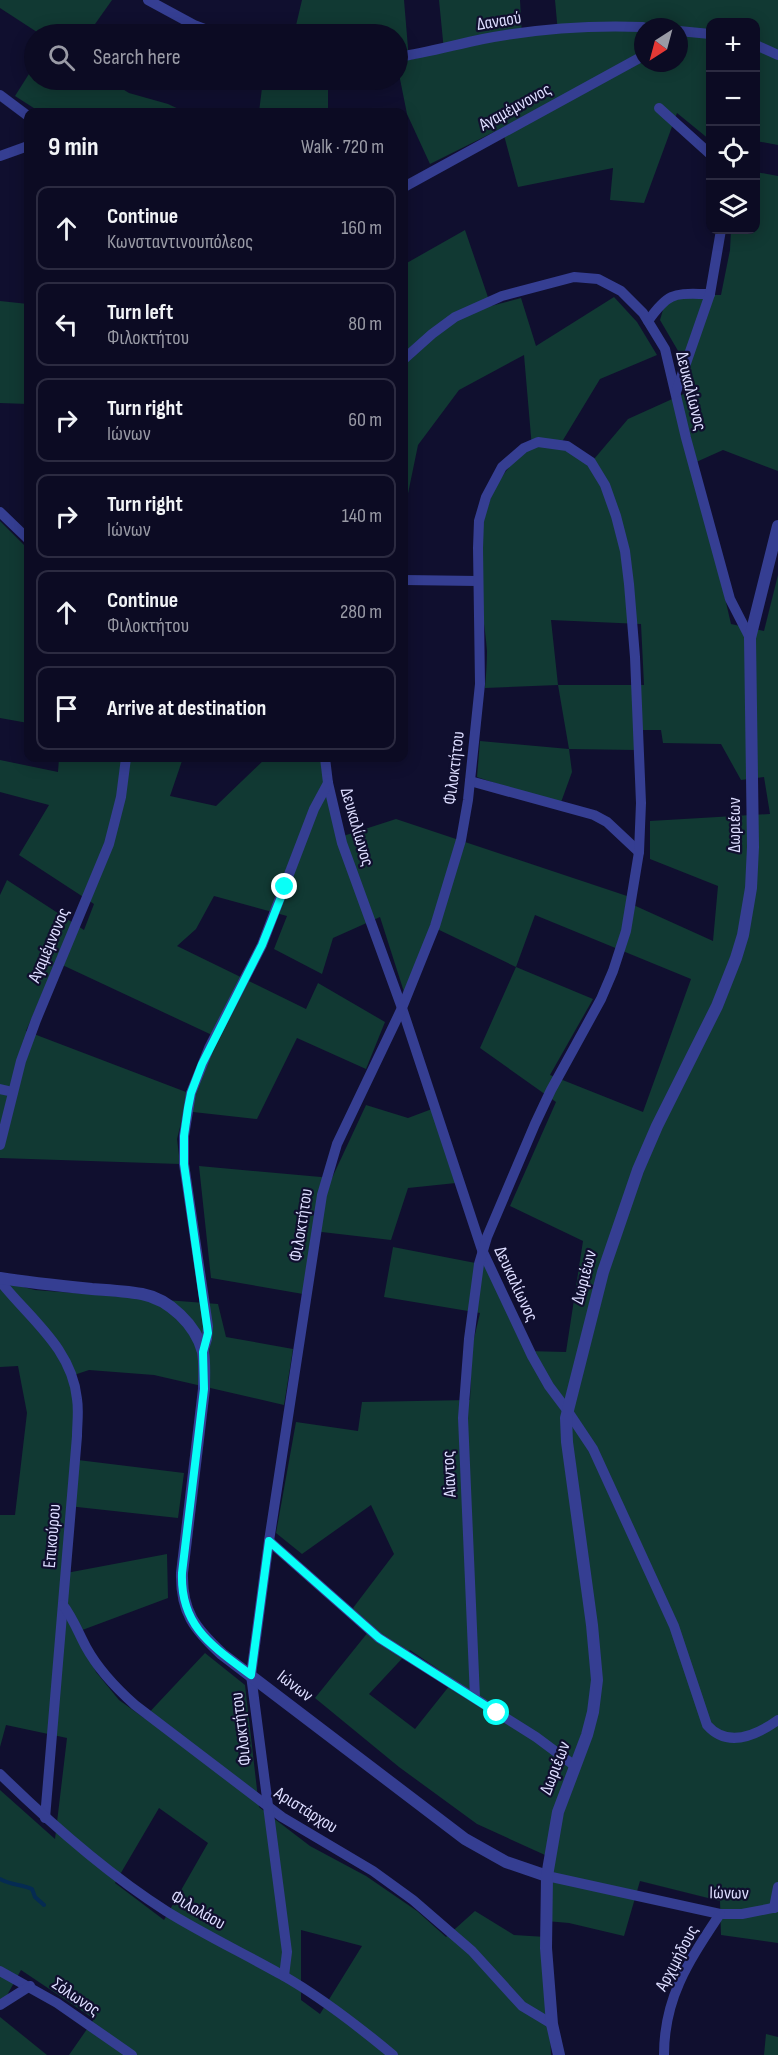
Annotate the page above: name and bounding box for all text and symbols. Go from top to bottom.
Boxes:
street label: Δαναού [475,7,523,35]
north arrow [634,18,688,72]
map controls [706,18,760,234]
button: + [706,18,760,72]
search box [24,24,408,90]
icon: search [45,41,78,74]
text: Search here [93,44,180,71]
button: − [706,72,760,126]
street label: Αγαμέμνονος [474,79,555,136]
button: locate [706,126,760,180]
text: 9 min [48,132,98,163]
text: Walk · 720 m [301,135,384,159]
button: layers [706,180,760,234]
text: Continue [107,203,178,230]
icon: ahead [50,212,83,245]
text: 160 m [341,216,382,240]
text: Κωνσταντινουπόλεος [107,230,253,254]
text: Turn left [107,299,173,326]
icon: left [50,308,83,341]
text: 80 m [348,312,382,336]
text: Φιλοκτήτου [107,326,189,350]
street label: Δευκαλίωνος [671,349,711,433]
text: Turn right [107,395,183,422]
icon: right [50,404,83,437]
text: 60 m [348,408,382,432]
text: Ιώνων [107,422,151,446]
text: Turn right [107,491,183,518]
icon: right [50,500,83,533]
text: 140 m [342,504,382,528]
text: Ιώνων [107,518,151,542]
text: Continue [107,587,178,614]
icon: ahead [50,596,83,629]
text: 280 m [340,600,382,624]
text: Φιλοκτήτου [107,614,189,638]
icon: arrive [50,692,83,725]
text: Arrive at destination [107,695,266,722]
street label: Φιλοκτήτου [439,730,469,806]
street label: Δευκαλίωνος [336,785,378,869]
street label: Δωριέων [724,797,745,853]
route end [271,873,297,899]
street label: Αγαμέμνονος [23,904,74,987]
street label: Φιλοκτήτου [285,1187,317,1263]
street label: Δευκαλίωνος [489,1243,543,1325]
street label: Δωριέων [567,1248,601,1306]
street label: Aiαντος [437,1450,461,1499]
street label: Επικούρου [39,1503,65,1569]
street label: Ιώνων [273,1666,317,1706]
street label: Φιλοκτήτου [226,1691,256,1767]
route start [483,1699,509,1725]
street label: Δωριέων [535,1739,575,1797]
street label: Αριστάρχου [270,1782,342,1838]
street label: Ιώνων [709,1882,749,1904]
street label: Φιλολάου [167,1886,229,1934]
street label: Αρχιμήδους [650,1921,703,1995]
street label: Σόλωνος [48,1973,104,2021]

